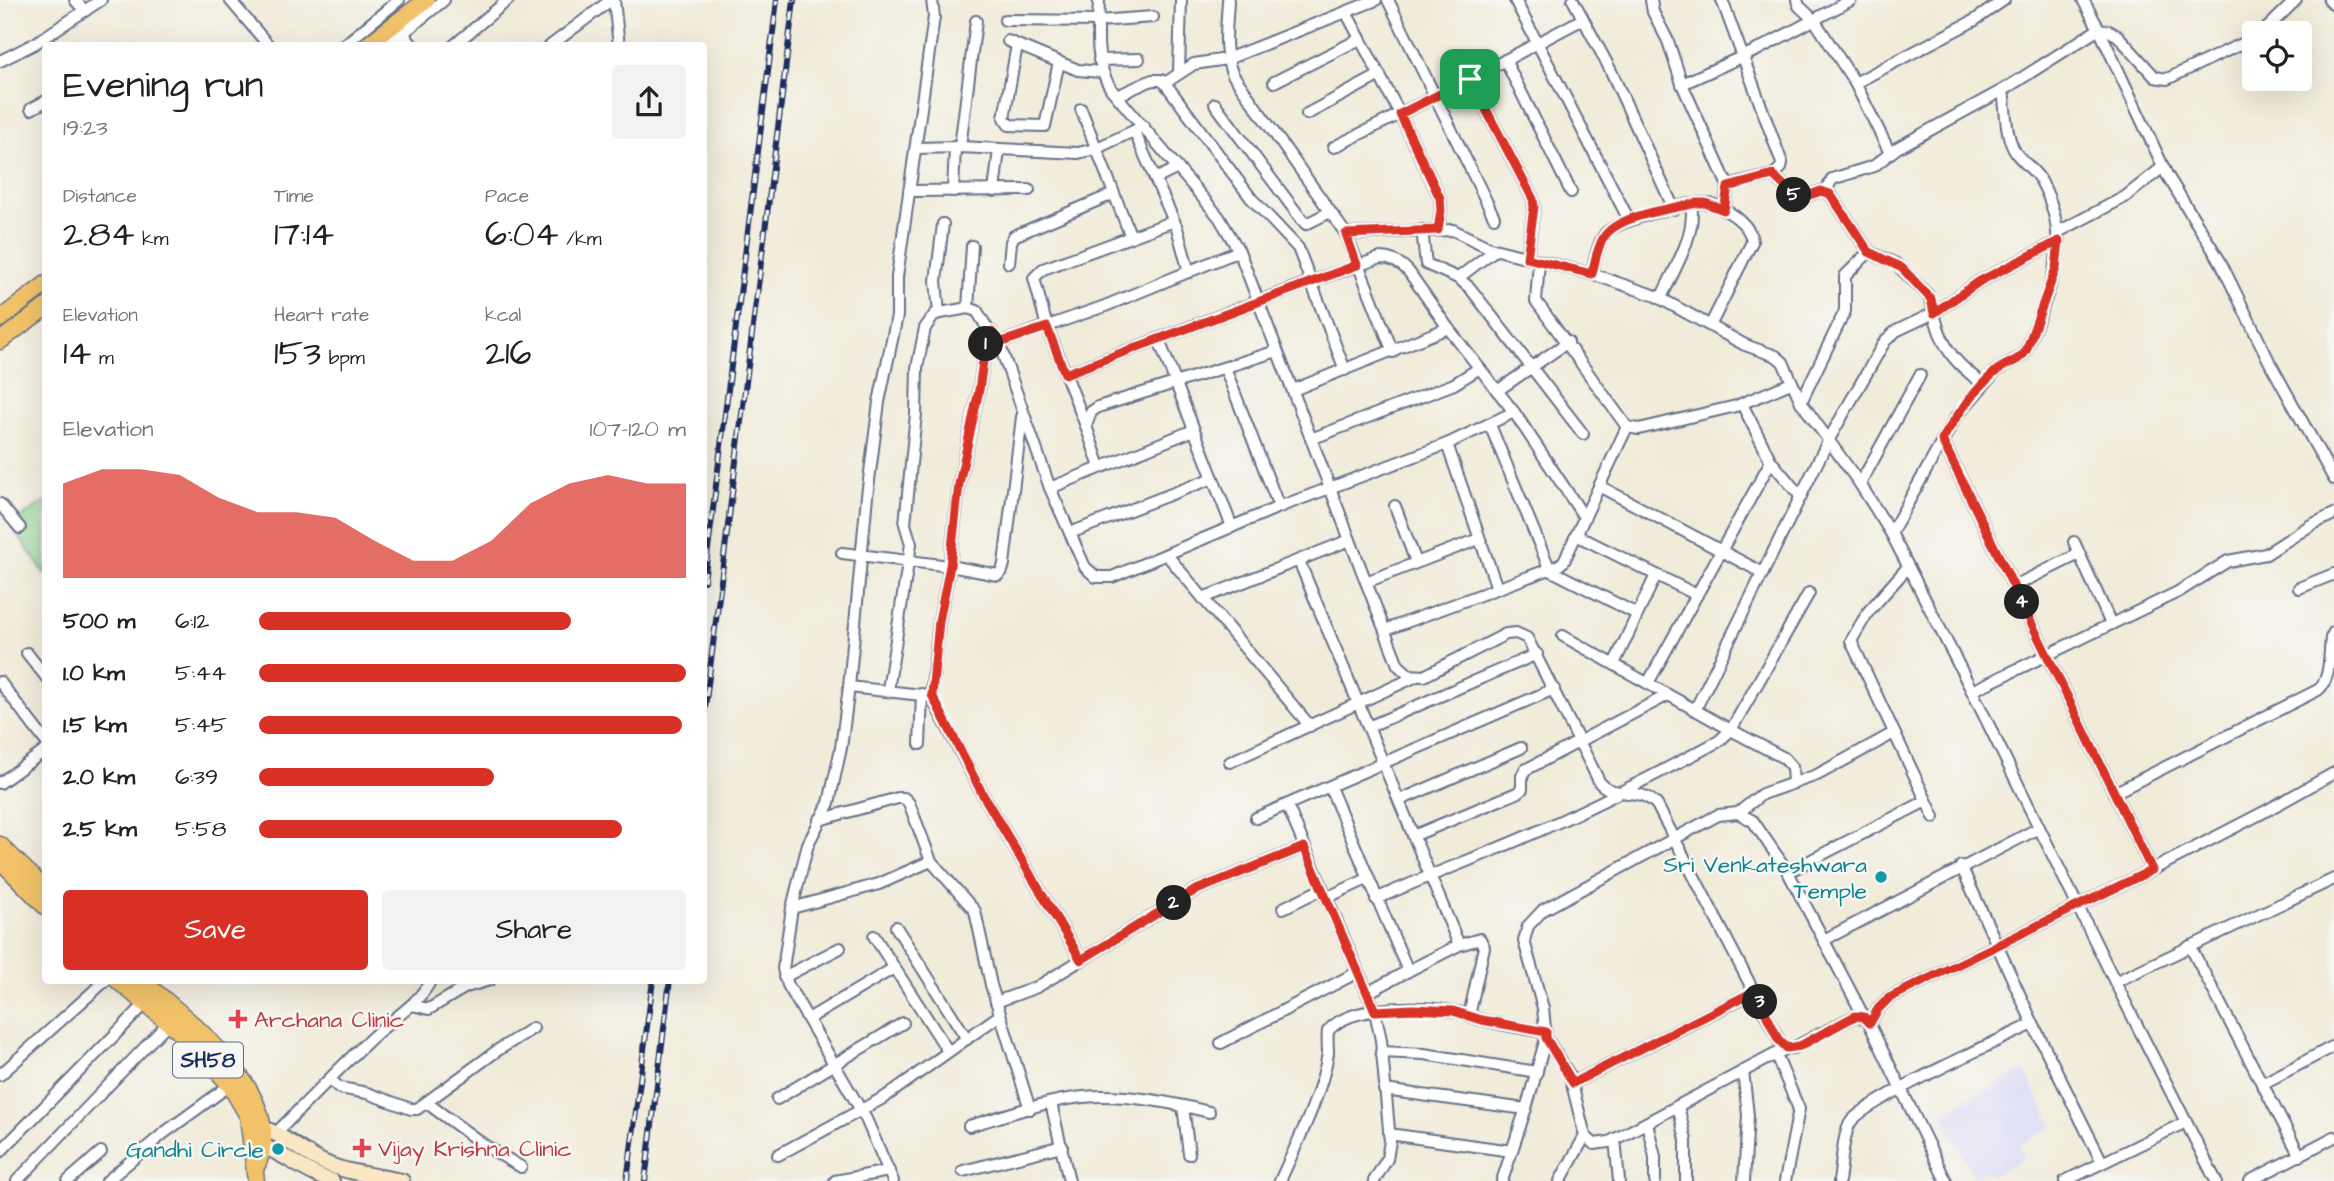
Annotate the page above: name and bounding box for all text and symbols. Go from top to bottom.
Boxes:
map controls [2242,21,2312,91]
button: locate [2242,21,2312,91]
pin [1440,49,1500,109]
text: Evening run [63,60,264,112]
icon: arrive [1451,60,1489,98]
button: share [612,65,686,139]
text: 19:23 [63,112,108,144]
pin: 5 [1776,178,1812,212]
text: 5 [1787,181,1800,208]
text: Distance [63,183,137,210]
text: Time [274,183,314,210]
text: Pace [485,183,529,210]
text: 2.84 [63,210,134,259]
text: 17:14 [274,210,334,259]
text: 6:04 [485,210,559,259]
text: km [134,226,169,253]
text: /km [559,226,601,253]
text: Elevation [63,302,138,329]
text: Heart rate [274,302,369,329]
text: kcal [485,302,521,329]
pin: 1 [968,326,1004,362]
text: 14 [63,329,91,378]
text: 153 [274,329,321,378]
text: 216 [485,329,531,378]
text: 1 [984,330,987,357]
text: m [91,345,114,372]
text: bpm [321,345,365,372]
text: Elevation [63,413,154,445]
text: 107–120 m [590,413,686,445]
pin: 4 [2004,584,2039,620]
text: 4 [2015,588,2028,615]
text: 500 m [63,605,135,637]
text: 6:12 [175,605,209,637]
text: 1.0 km [63,657,125,689]
text: 5:44 [175,657,226,689]
text: 1.5 km [63,709,127,741]
text: 5:45 [175,709,227,741]
text: 2.0 km [63,761,135,793]
text: 6:39 [175,761,218,793]
text: 2.5 km [63,813,137,845]
text: 5:58 [175,813,226,845]
place label: Sri Venkateshwara Temple [1663,849,1867,907]
marker: Sri Venkateshwara Temple [1873,869,1889,885]
pin: 2 [1156,886,1192,920]
text: 2 [1168,889,1179,916]
button: Save [63,890,368,970]
button: Share [382,890,686,970]
pin: 3 [1742,984,1778,1020]
text: 3 [1755,988,1764,1015]
place label: Archana Clinic [254,1004,404,1036]
marker: Archana Clinic [228,1009,248,1029]
road number: SH58 [173,1042,243,1078]
place label: Vijay Krishna Clinic [378,1133,572,1166]
place label: Gandhi Circle [126,1134,264,1166]
marker: Vijay Krishna Clinic [352,1138,372,1158]
marker: Gandhi Circle [270,1141,286,1157]

